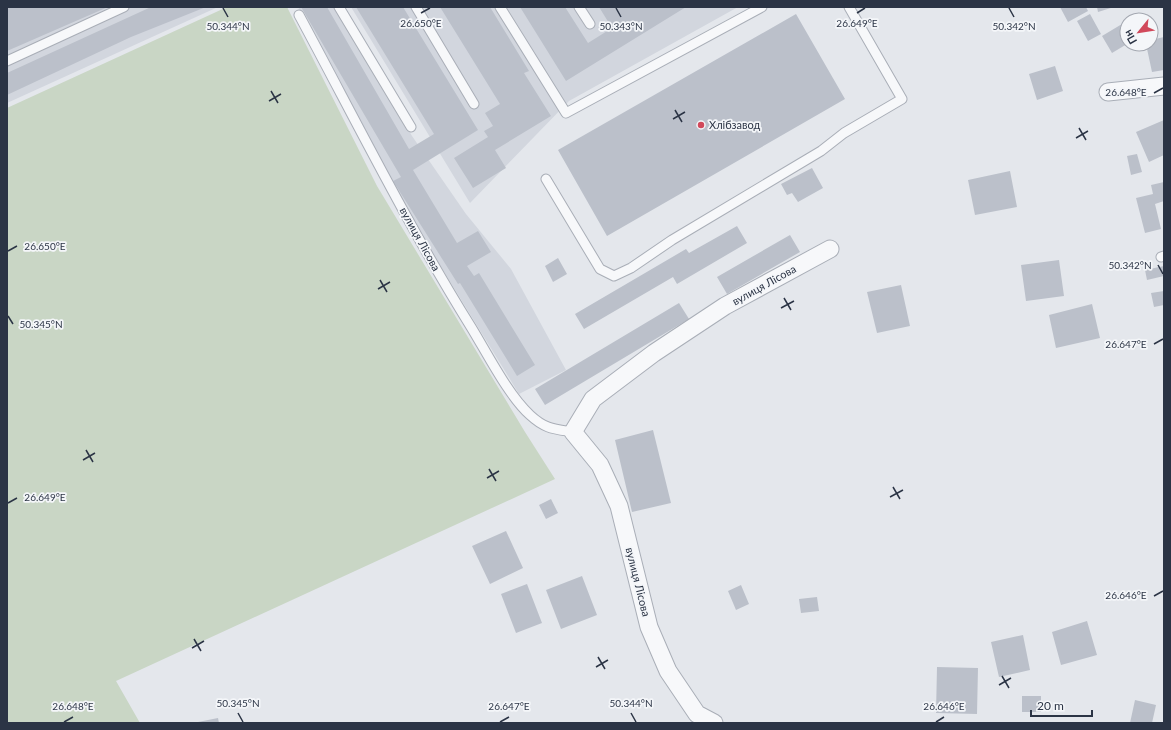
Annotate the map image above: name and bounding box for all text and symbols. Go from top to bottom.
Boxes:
north arrow [1119,12,1159,52]
text: 26.650°E [400,17,442,29]
text: 26.649°E [836,17,878,29]
text: 50.344°N [206,20,250,32]
text: 50.343°N [599,20,643,32]
text: 50.342°N [992,20,1036,32]
text: Пн [1121,28,1139,47]
text: 26.648°E [1105,86,1147,98]
place label: Хлібзавод [709,118,760,131]
marker: Хлібзавод [696,120,706,130]
street label: вулиця Лісова [398,205,443,273]
text: 26.650°E [24,240,66,252]
text: 50.342°N [1108,259,1152,271]
street label: вулиця Лісова [730,262,798,307]
text: 50.345°N [19,318,63,330]
text: 26.647°E [1105,338,1147,350]
text: 26.649°E [24,491,66,503]
street label: вулиця Лісова [624,546,653,618]
text: 26.646°E [1105,589,1147,601]
scale bar [1031,692,1092,718]
text: 50.345°N [216,697,260,709]
text: 50.344°N [609,697,653,709]
text: 20 m [1037,698,1064,713]
text: 26.648°E [52,700,94,712]
text: 26.647°E [488,700,530,712]
text: 26.646°E [923,700,965,712]

